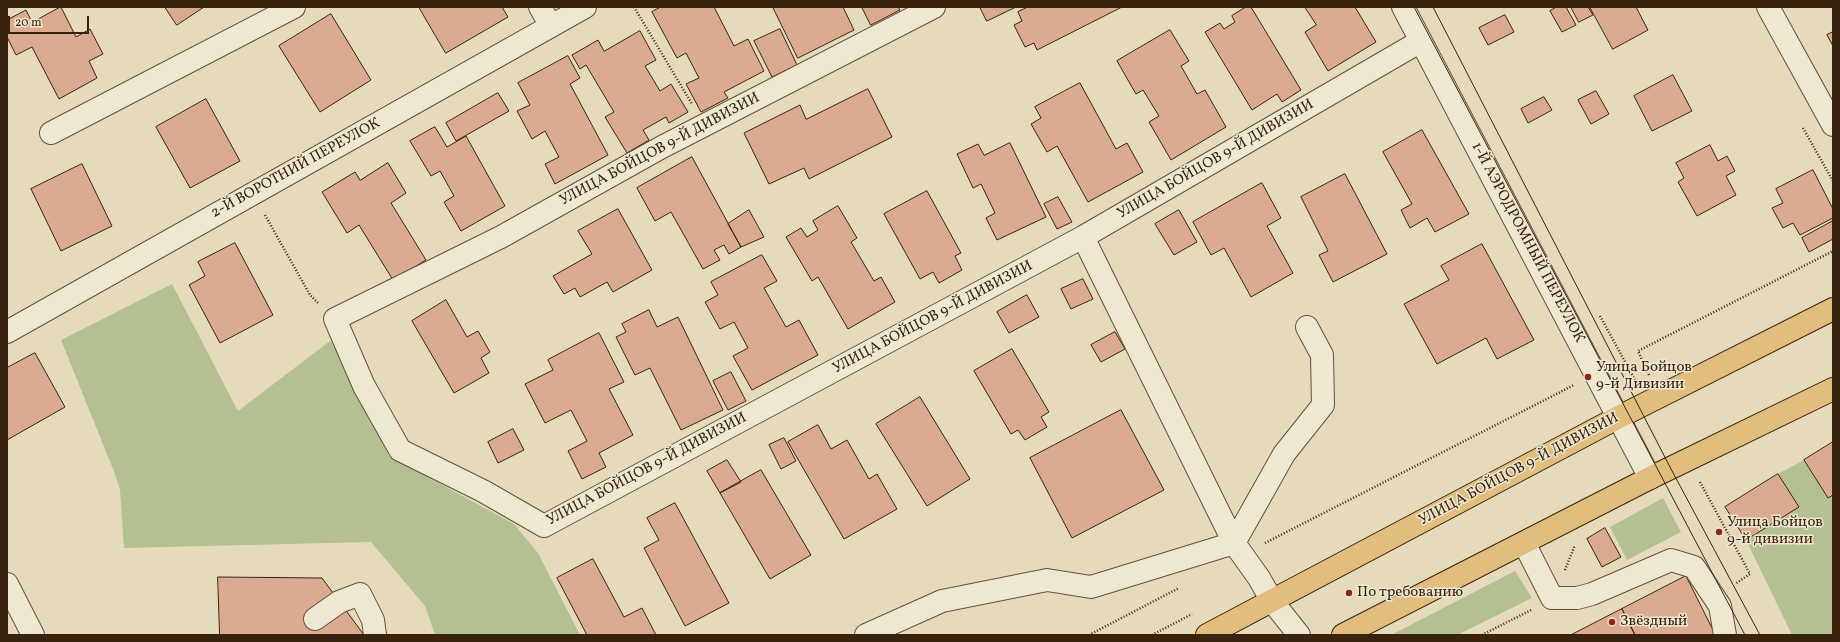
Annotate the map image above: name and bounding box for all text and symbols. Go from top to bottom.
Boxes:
scale bar [10,8,91,34]
text: 20 m [15,15,42,31]
street label: УЛИЦА БОЙЦОВ 9-Й ДИВИЗИИ [557,90,763,210]
street label: УЛИЦА БОЙЦОВ 9-Й ДИВИЗИИ [1115,96,1317,224]
street label: 2-Й ВОРОТНИЙ ПЕРЕУЛОК [208,115,384,223]
street label: 1-Й АЭРОДРОМНЫЙ ПЕРЕУЛОК [1466,140,1588,346]
street label: УЛИЦА БОЙЦОВ 9-Й ДИВИЗИИ [830,258,1036,378]
place label: Улица Бойцов 9-й Дивизии [1596,359,1692,394]
marker: Улица Бойцов 9-й Дивизии [1583,372,1593,382]
street label: УЛИЦА БОЙЦОВ 9-Й ДИВИЗИИ [544,410,750,530]
street label: УЛИЦА БОЙЦОВ 9-Й ДИВИЗИИ [1416,410,1622,530]
place label: Улица Бойцов 9-й дивизии [1727,514,1823,549]
marker: Улица Бойцов 9-й дивизии [1714,527,1724,537]
place label: По требованию [1357,584,1463,602]
marker: По требованию [1344,588,1354,598]
place label: Звёздный [1620,613,1687,631]
marker: Звёздный [1607,617,1617,627]

